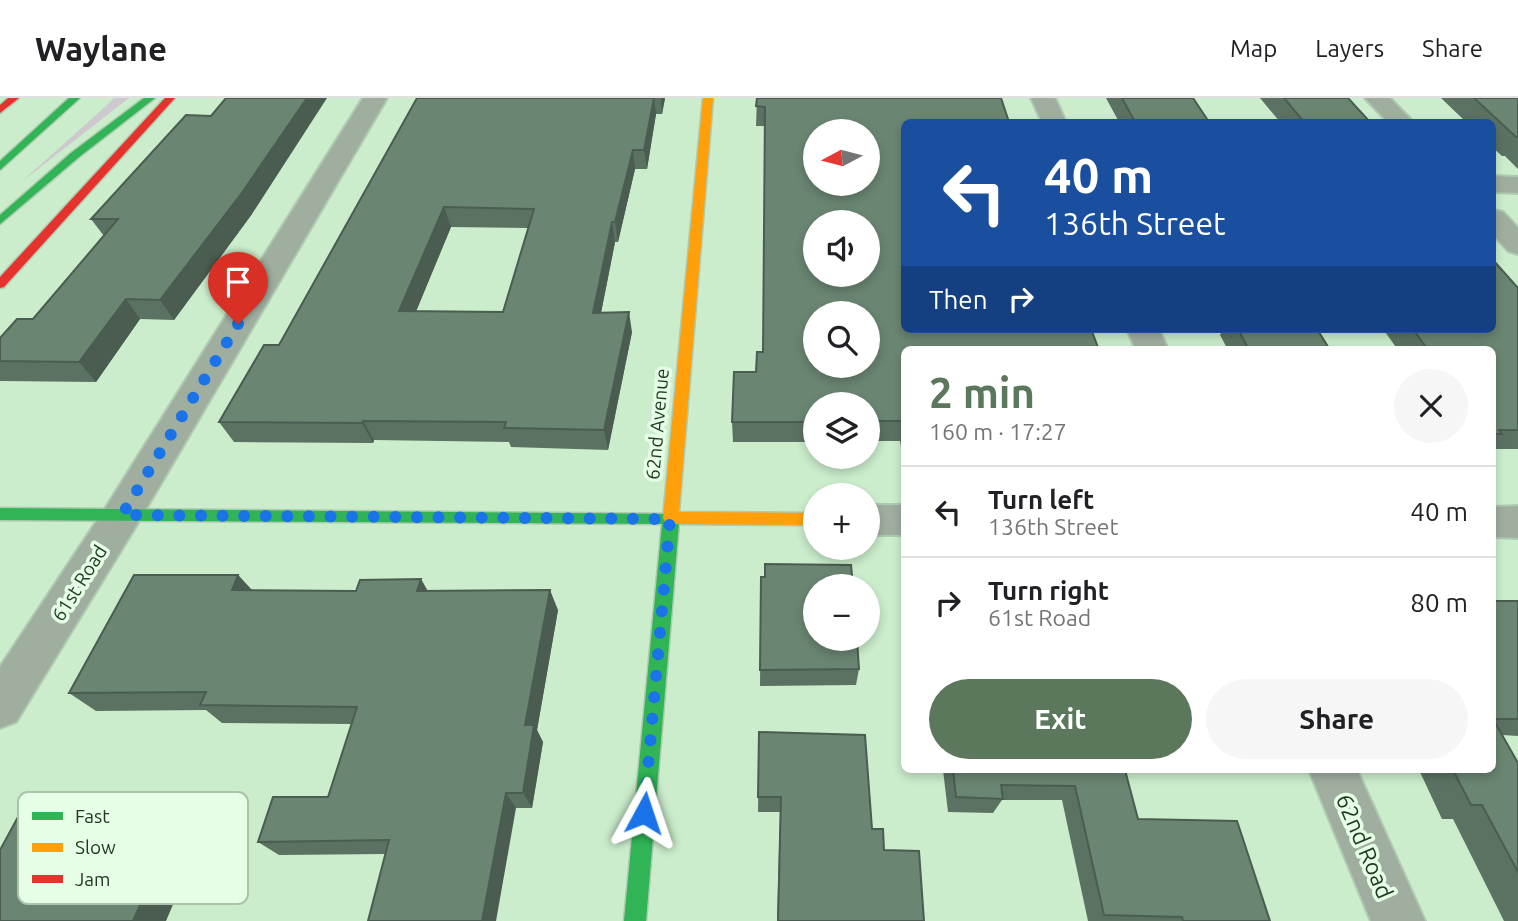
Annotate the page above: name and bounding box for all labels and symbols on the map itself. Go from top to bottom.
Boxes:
north arrow [803,119,880,196]
pin [208,252,268,324]
street label: 62nd Avenue [641,367,673,481]
street label: 61st Road [47,541,111,625]
position arrow [607,776,681,850]
street label: 62nd Road [1332,790,1398,902]
legend [18,792,248,904]
text: Fast [75,805,110,827]
text: Slow [75,836,116,858]
text: Jam [75,868,111,890]

